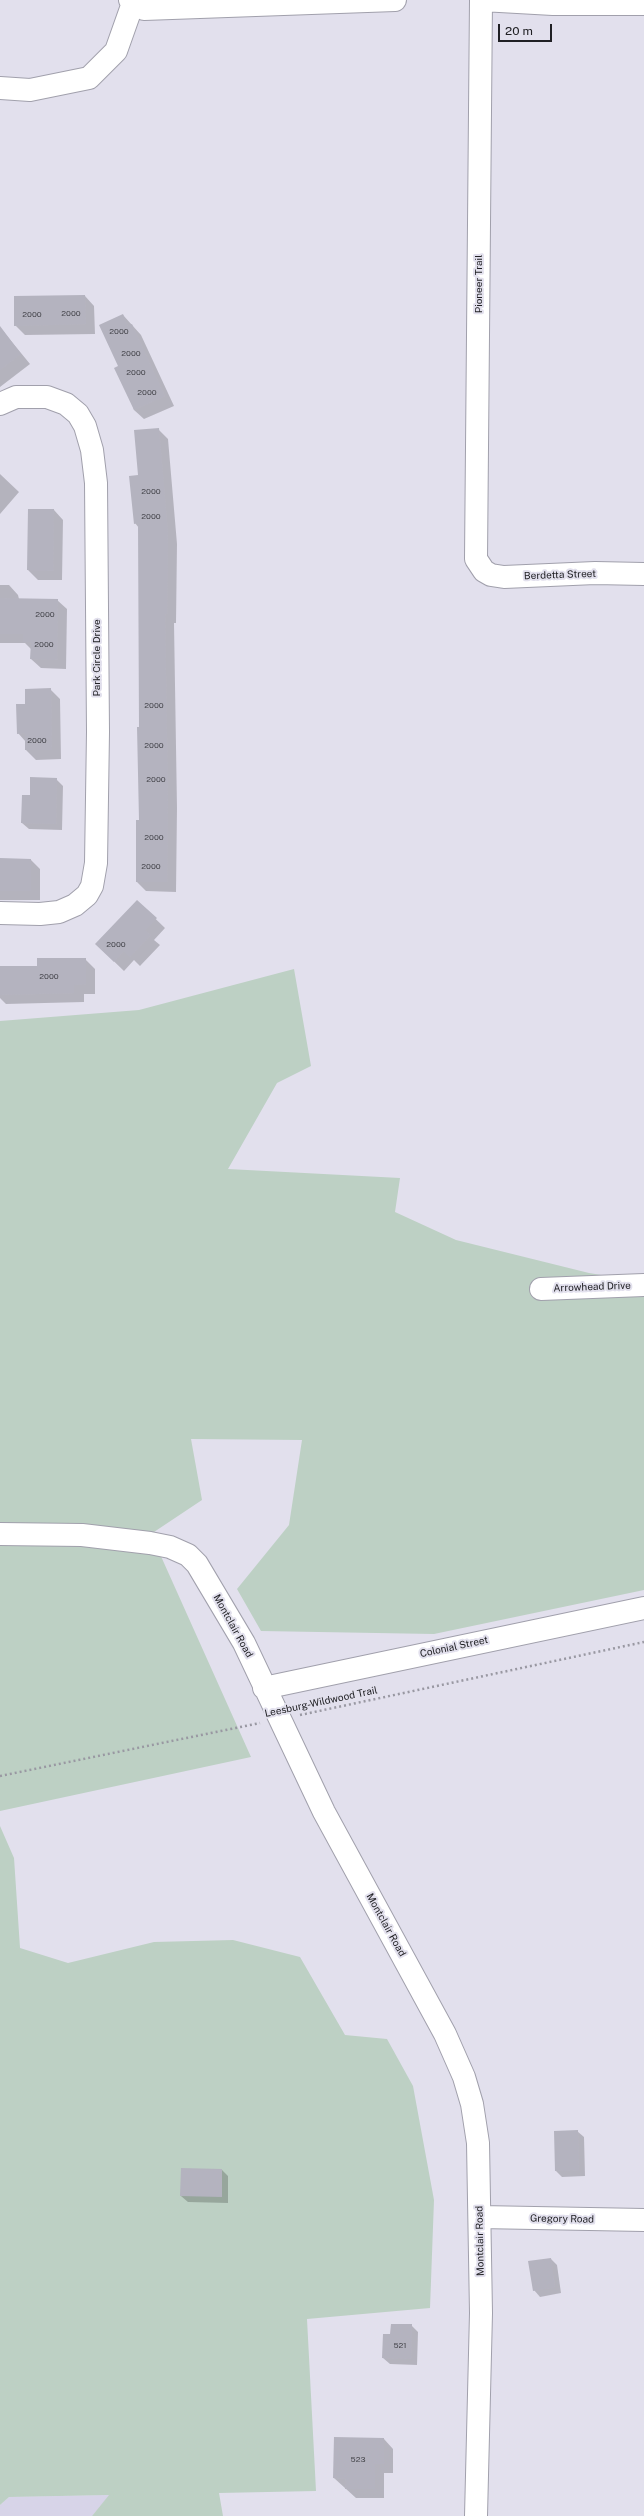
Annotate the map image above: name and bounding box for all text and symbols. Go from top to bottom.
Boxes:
scale bar [500,16,554,42]
text: 20 m [505,24,533,38]
street label: Pioneer Trail [473,255,485,313]
house number: 2000 [61,309,81,319]
house number: 2000 [22,310,42,320]
house number: 2000 [109,327,129,337]
house number: 2000 [121,349,141,359]
house number: 2000 [126,368,146,378]
house number: 2000 [137,388,157,398]
house number: 2000 [141,487,161,497]
house number: 2000 [141,512,161,522]
street label: Berdetta Street [524,568,596,582]
house number: 2000 [35,610,55,620]
street label: Park Circle Drive [91,619,103,697]
house number: 2000 [34,640,54,650]
house number: 2000 [144,701,164,711]
house number: 2000 [27,736,47,746]
house number: 2000 [144,741,164,751]
house number: 2000 [146,775,166,785]
house number: 2000 [144,833,164,843]
house number: 2000 [141,862,161,872]
house number: 2000 [106,940,126,950]
house number: 2000 [39,972,59,982]
street label: Arrowhead Drive [553,1280,631,1294]
street label: Montclair Road [211,1592,255,1660]
street label: Colonial Street [419,1634,489,1660]
street label: Leesburg-Wildwood Trail [264,1684,378,1720]
street label: Montclair Road [364,1891,408,1959]
street label: Montclair Road [473,2206,487,2276]
street label: Gregory Road [530,2212,594,2226]
house number: 521 [393,2341,407,2351]
house number: 523 [351,2455,365,2465]

